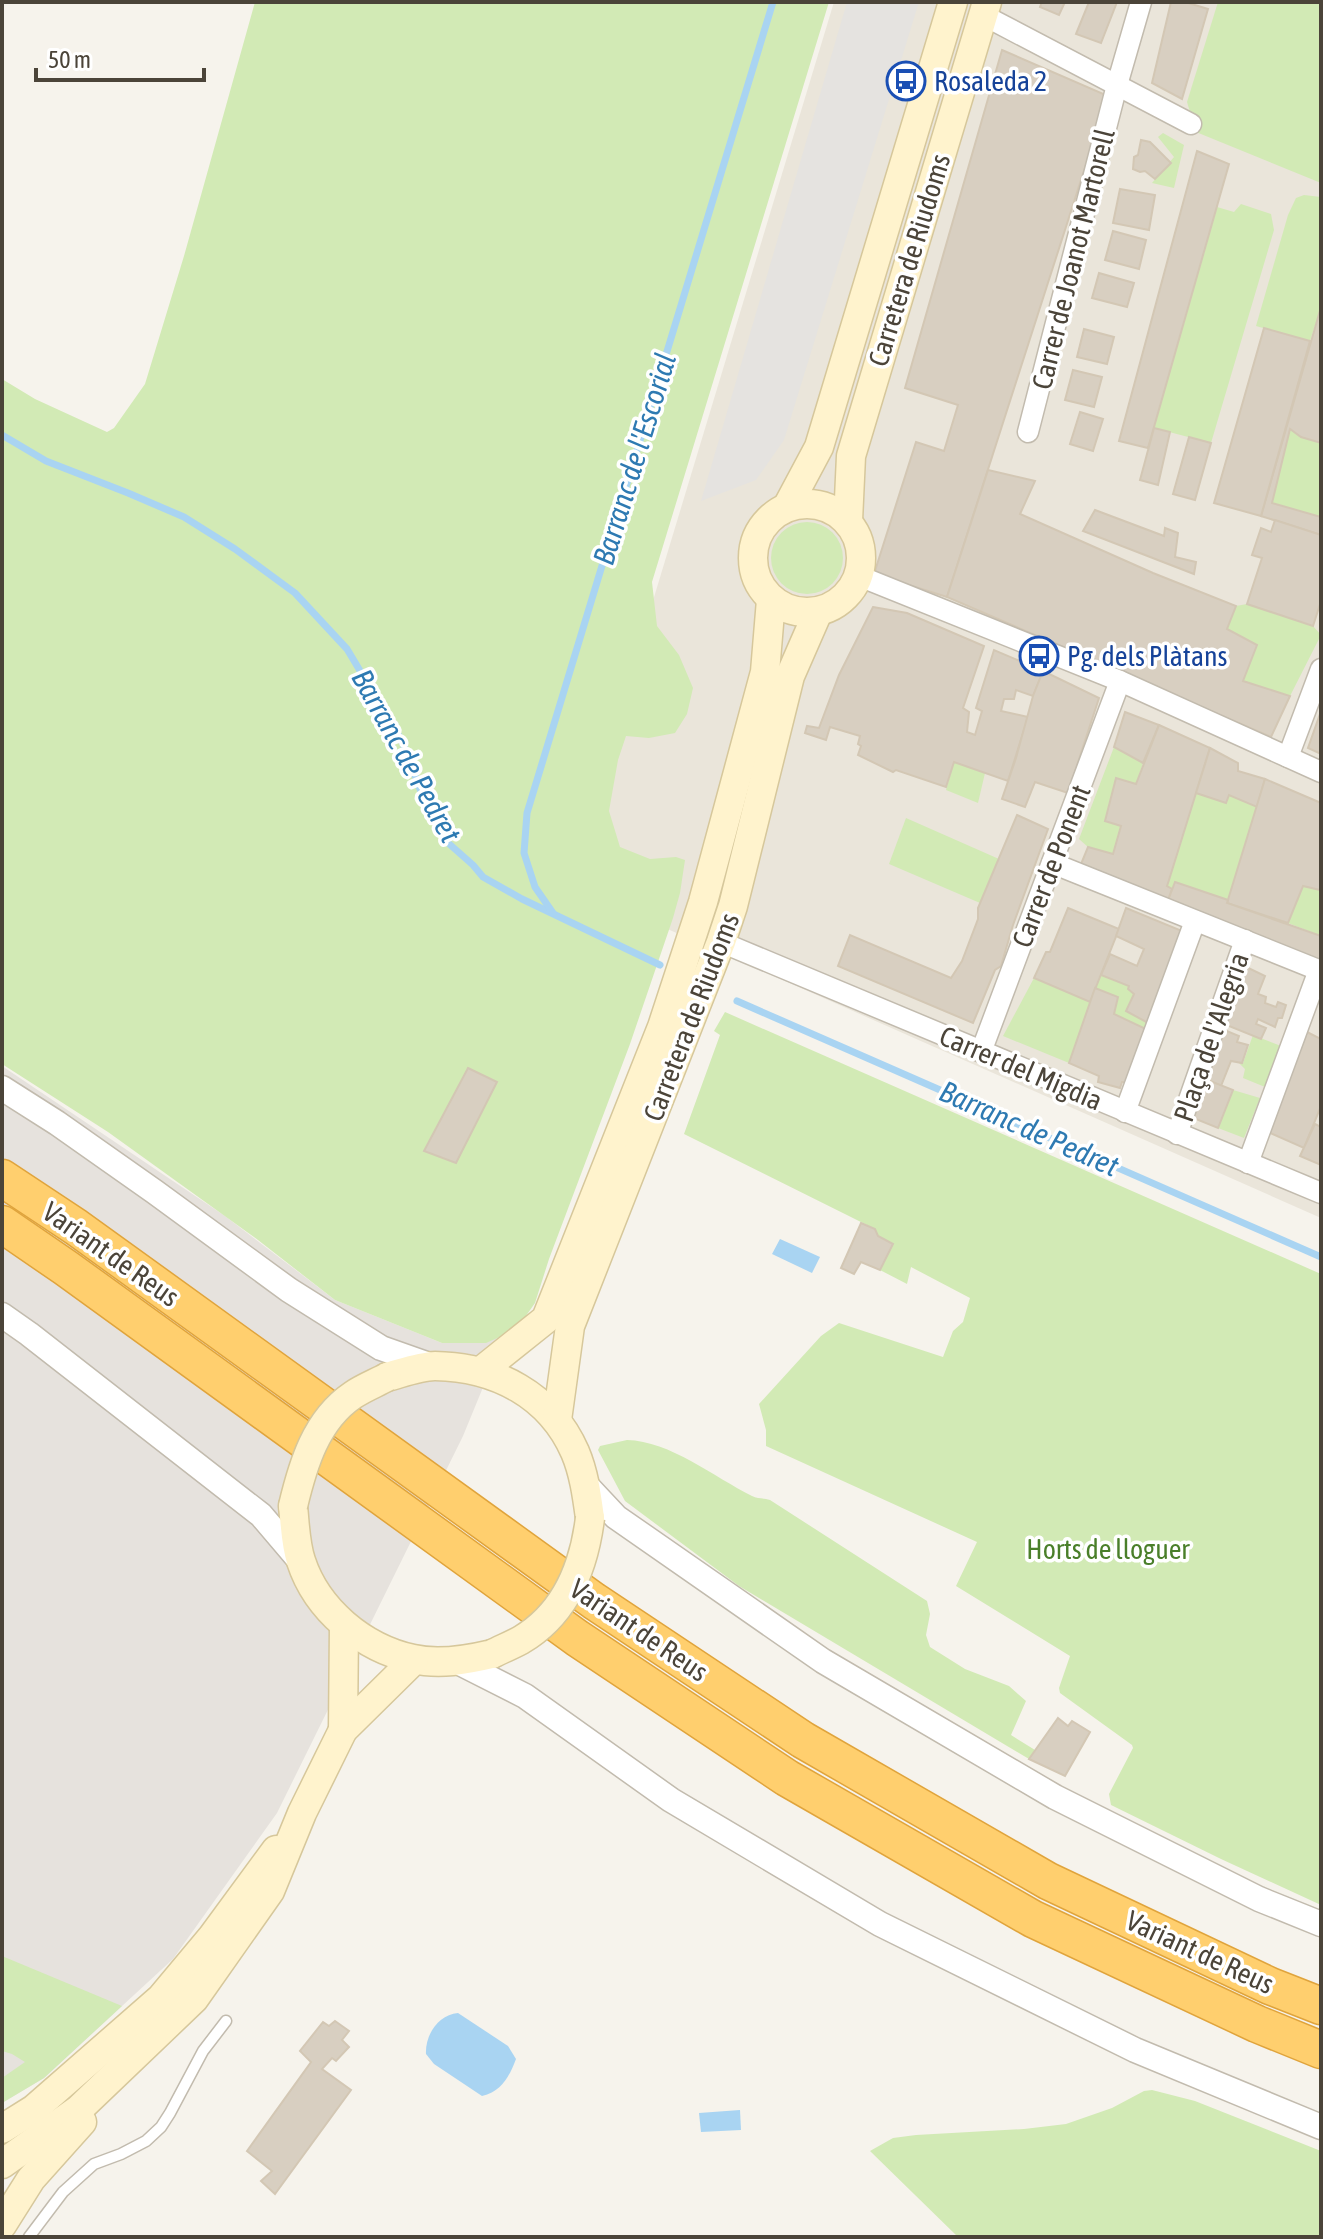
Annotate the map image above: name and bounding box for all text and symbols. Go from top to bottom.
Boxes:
scale bar [36,32,204,82]
text: 50 m [48,46,91,73]
bus stop icon: Rosaleda 2 [885,60,927,102]
place label: Rosaleda 2 [934,65,1047,97]
street label: Carrer de Joanot Martorell [1025,125,1121,392]
street label: Carretera de Riudoms [862,150,956,370]
water label: Barranc de l'Escorial [586,349,682,569]
bus stop icon: Pg. dels Plàtans [1018,635,1060,677]
place label: Pg. dels Plàtans [1067,640,1227,672]
water label: Barranc de Pedret [345,663,469,848]
street label: Carrer de Ponent [1005,780,1097,952]
street label: Carretera de Riudoms [637,908,745,1126]
street label: Plaça de l'Alegria [1167,948,1255,1126]
street label: Carrer del Migdia [935,1019,1107,1117]
water label: Barranc de Pedret [935,1073,1125,1183]
street label: Variant de Reus [37,1195,185,1313]
park label: Horts de lloguer [1026,1533,1190,1565]
street label: Variant de Reus [564,1572,714,1688]
street label: Variant de Reus [1121,1904,1279,2000]

